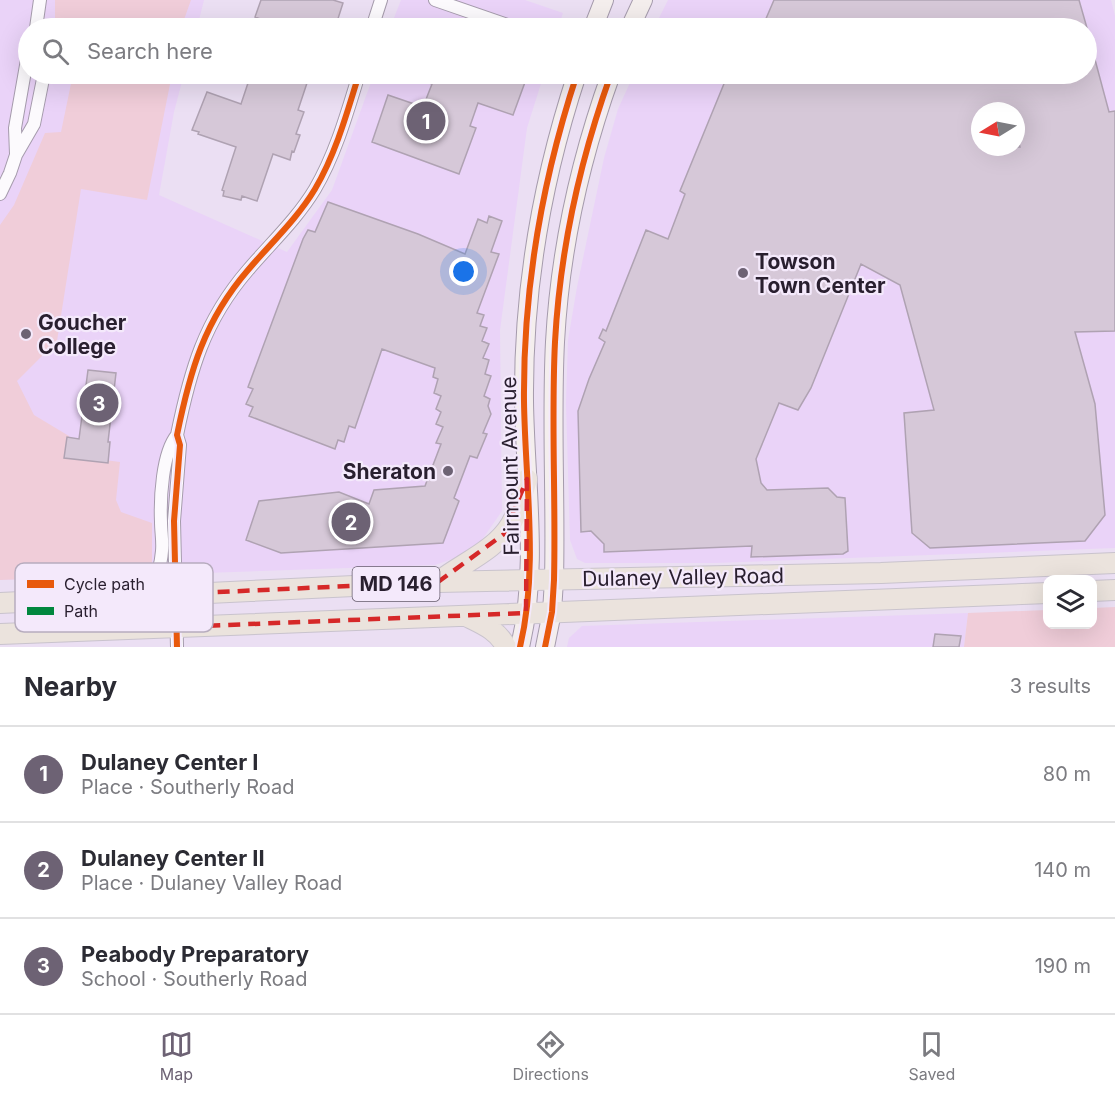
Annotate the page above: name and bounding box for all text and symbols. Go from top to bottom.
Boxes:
search box [18,18,1097,84]
icon: search [39,35,72,68]
text: Search here [87,38,213,64]
pin: 1 [406,98,446,144]
north arrow [971,102,1025,156]
place label: Towson Town Center [755,249,886,298]
your location [449,257,478,286]
marker: Towson Town Center [736,266,750,280]
place label: Goucher College [38,310,127,359]
marker: Goucher College [19,327,33,341]
street label: Fairmount Avenue [496,376,524,556]
pin: 3 [80,380,118,426]
place label: Sheraton [343,459,436,484]
marker: Sheraton [441,464,455,478]
pin: 2 [332,500,370,544]
legend [15,563,213,632]
street label: Dulaney Valley Road [582,563,784,591]
road number: MD 146 [352,567,440,601]
text: Cycle path [64,574,145,594]
map controls [1043,575,1097,629]
button: layers [1043,575,1097,629]
text: Path [64,601,98,621]
text: Nearby [24,671,117,702]
text: 3 results [1010,674,1091,698]
text: Dulaney Center I [81,749,259,775]
text: 1 [39,762,48,786]
text: 80 m [1043,762,1091,786]
text: Place · Southerly Road [81,775,295,799]
text: Dulaney Center II [81,845,265,871]
text: 2 [37,858,50,882]
text: 140 m [1034,858,1091,882]
text: Place · Dulaney Valley Road [81,871,342,895]
text: Peabody Preparatory [81,941,309,967]
text: 3 [37,954,50,978]
text: 190 m [1035,954,1091,978]
text: School · Southerly Road [81,967,308,991]
tab: Map [160,1028,193,1084]
tab: Directions [513,1028,589,1084]
tab: Saved [908,1028,955,1084]

